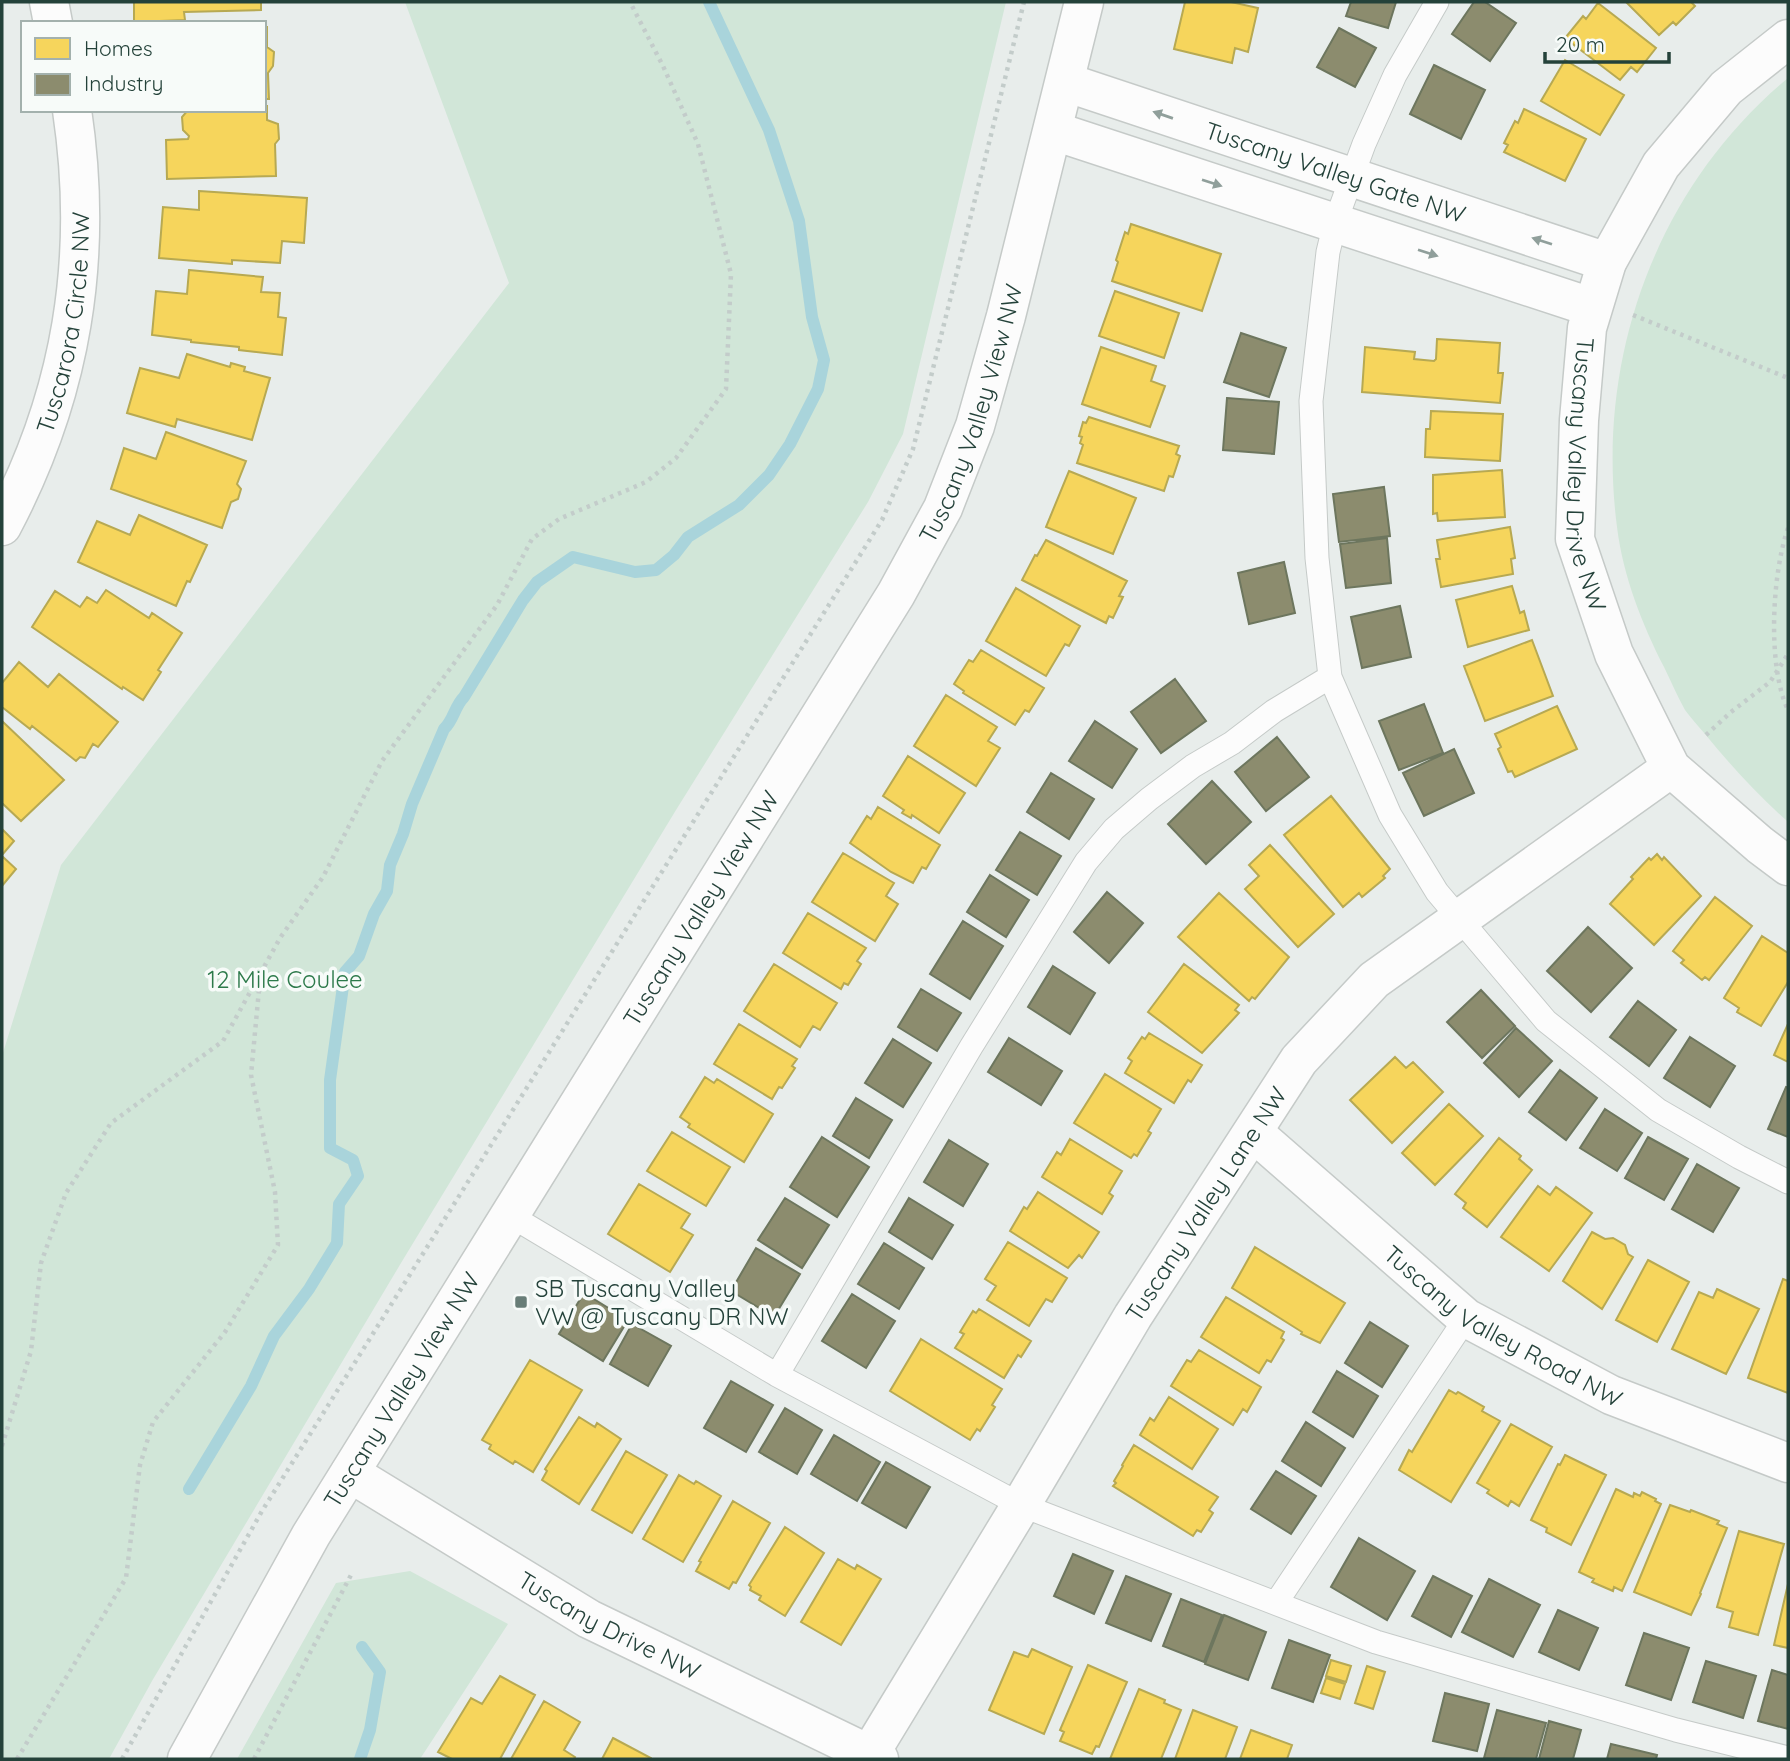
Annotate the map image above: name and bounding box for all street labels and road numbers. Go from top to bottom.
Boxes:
street label: Tuscany Valley Gate NW [1201,115,1470,229]
street label: Tuscarora Circle NW [29,211,95,437]
street label: Tuscany Valley View NW [912,281,1028,548]
street label: Tuscany Valley Drive NW [1560,336,1613,615]
street label: Tuscany Valley View NW [616,785,785,1032]
street label: Tuscany Valley Lane NW [1119,1081,1293,1327]
street label: Tuscany Valley Road NW [1378,1238,1628,1413]
street label: Tuscany Valley View NW [317,1266,486,1513]
street label: Tuscany Drive NW [513,1564,706,1686]

